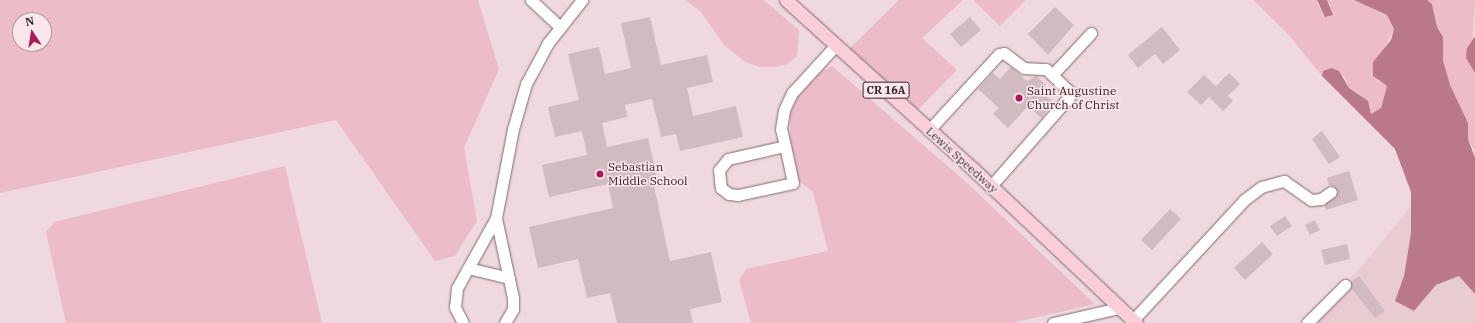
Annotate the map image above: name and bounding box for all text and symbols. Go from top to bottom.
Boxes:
north arrow [12,12,52,52]
text: N [24,13,35,29]
road number: CR 16A [862,81,910,99]
place label: Saint Augustine Church of Christ [1027,84,1119,112]
marker: Saint Augustine Church of Christ [1014,93,1024,103]
street label: Lewis Speedway [923,124,1001,196]
place label: Sebastian Middle School [608,160,688,188]
marker: Sebastian Middle School [595,169,605,179]

